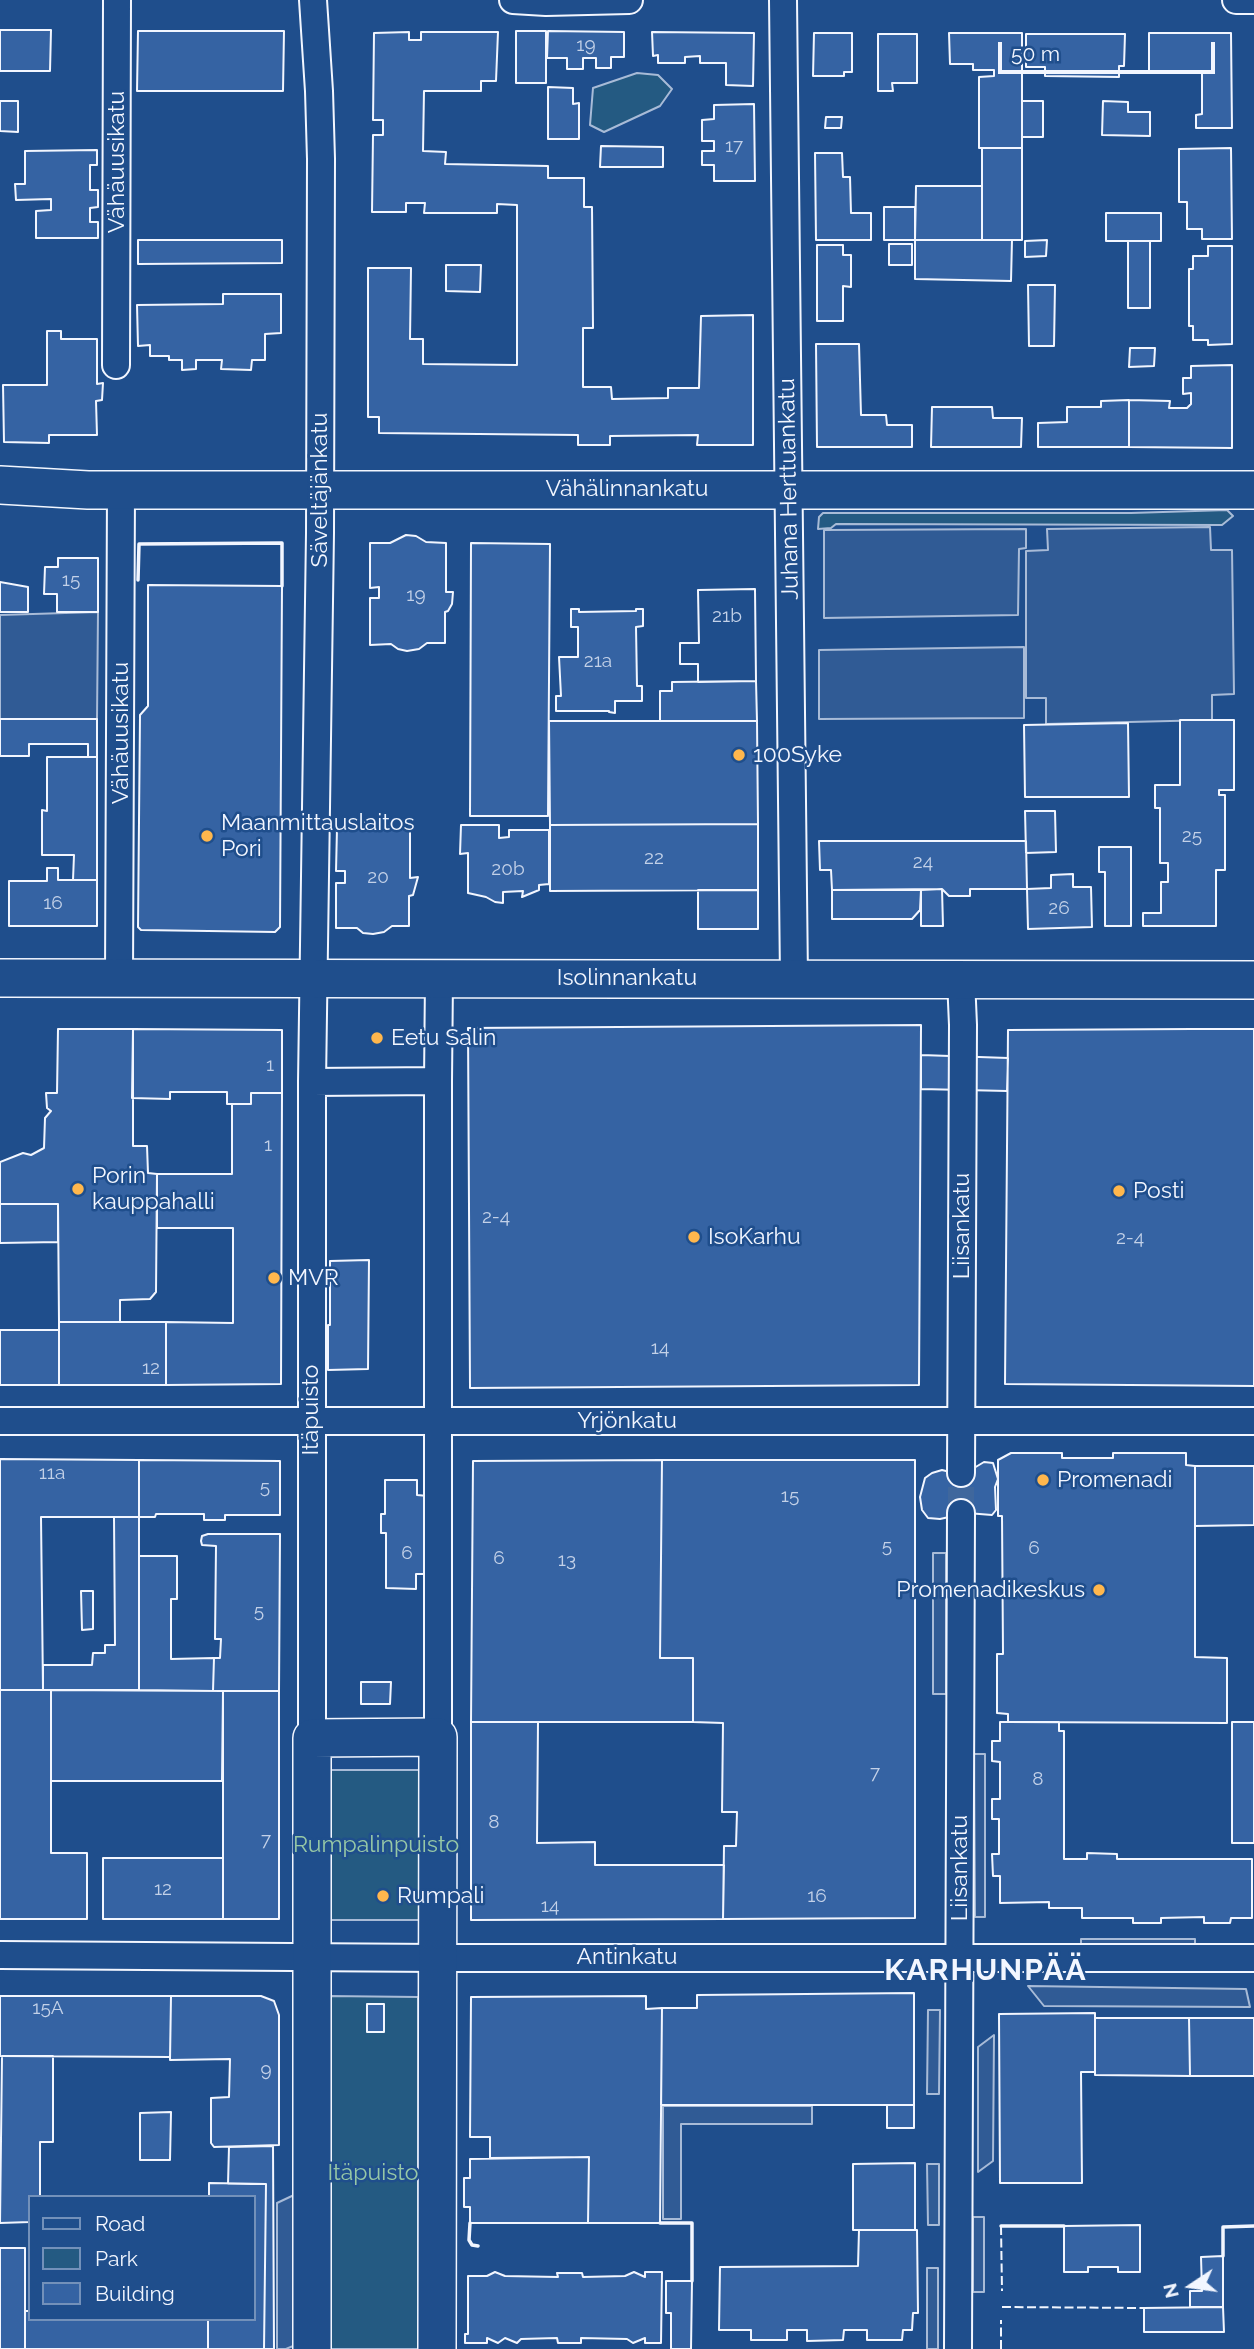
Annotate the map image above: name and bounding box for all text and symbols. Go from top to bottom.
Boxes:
scale bar [1002,28,1219,72]
house number: 19 [576,34,596,56]
text: 50 m [1011,41,1060,66]
street label: Vähäuusikatu [103,91,131,233]
house number: 17 [725,135,743,157]
street label: Juhana Herttuankatu [773,378,805,600]
street label: Säveltäjänkatu [306,412,334,568]
street label: Vähälinnankatu [546,475,708,503]
house number: 15 [62,569,80,591]
house number: 19 [406,584,426,606]
house number: 21b [712,605,742,627]
house number: 21a [584,650,612,672]
street label: Vähäuusikatu [107,662,135,804]
place label: 100Syke [753,741,842,769]
marker: 100Syke [731,747,747,763]
place label: Maanmittauslaitos Pori [221,809,415,863]
house number: 25 [1182,825,1202,847]
marker: Maanmittauslaitos Pori [199,828,215,844]
house number: 22 [644,847,664,869]
house number: 24 [913,851,933,873]
house number: 20b [491,858,525,880]
house number: 20 [367,866,389,888]
house number: 16 [43,892,63,914]
house number: 26 [1048,897,1070,919]
street label: Isolinnankatu [557,964,697,992]
place label: Eetu Salin [391,1024,496,1052]
marker: Eetu Salin [369,1030,385,1046]
house number: 1 [266,1054,274,1076]
house number: 1 [264,1134,272,1156]
place label: Porin kauppahalli [92,1162,215,1216]
street label: Liisankatu [948,1173,976,1279]
place label: Posti [1133,1177,1185,1205]
marker: Porin kauppahalli [70,1181,86,1197]
marker: Posti [1111,1183,1127,1199]
house number: 2-4 [482,1206,510,1228]
place label: IsoKarhu [708,1223,801,1251]
house number: 2-4 [1116,1227,1144,1249]
marker: IsoKarhu [686,1229,702,1245]
place label: MVR [288,1264,339,1292]
marker: MVR [266,1270,282,1286]
house number: 14 [651,1337,669,1359]
house number: 12 [142,1357,160,1379]
street label: Itäpuisto [297,1365,325,1455]
street label: Yrjönkatu [577,1407,677,1435]
house number: 11a [39,1462,65,1484]
place label: Promenadi [1057,1466,1173,1494]
marker: Promenadi [1035,1472,1051,1488]
house number: 5 [260,1476,270,1498]
house number: 15 [781,1485,799,1507]
house number: 5 [882,1535,892,1557]
house number: 6 [1028,1537,1040,1559]
house number: 6 [401,1542,413,1564]
house number: 6 [493,1547,505,1569]
house number: 13 [558,1549,576,1571]
place label: Promenadikeskus [896,1576,1085,1604]
marker: Promenadikeskus [1091,1582,1107,1598]
house number: 5 [254,1600,264,1622]
house number: 7 [870,1762,880,1784]
house number: 8 [1032,1768,1044,1790]
house number: 8 [488,1811,500,1833]
street label: Liisankatu [946,1815,974,1921]
house number: 7 [261,1829,271,1851]
park label: Rumpalinpuisto [293,1831,459,1859]
house number: 12 [154,1878,172,1900]
place label: Rumpali [397,1882,485,1910]
house number: 16 [807,1885,827,1907]
marker: Rumpali [375,1888,391,1904]
house number: 14 [541,1895,559,1917]
street label: Antinkatu [577,1943,677,1971]
district label: KARHUNPÄÄ [885,1953,1087,1989]
house number: 15A [32,1997,64,2019]
house number: 9 [260,2059,272,2081]
park label: Itäpuisto [328,2159,418,2187]
legend [28,2195,256,2321]
text: Road [95,2211,145,2236]
text: Park [95,2246,138,2271]
north arrow [1156,2251,1226,2321]
text: Building [95,2281,175,2306]
text: N [1158,2281,1183,2300]

